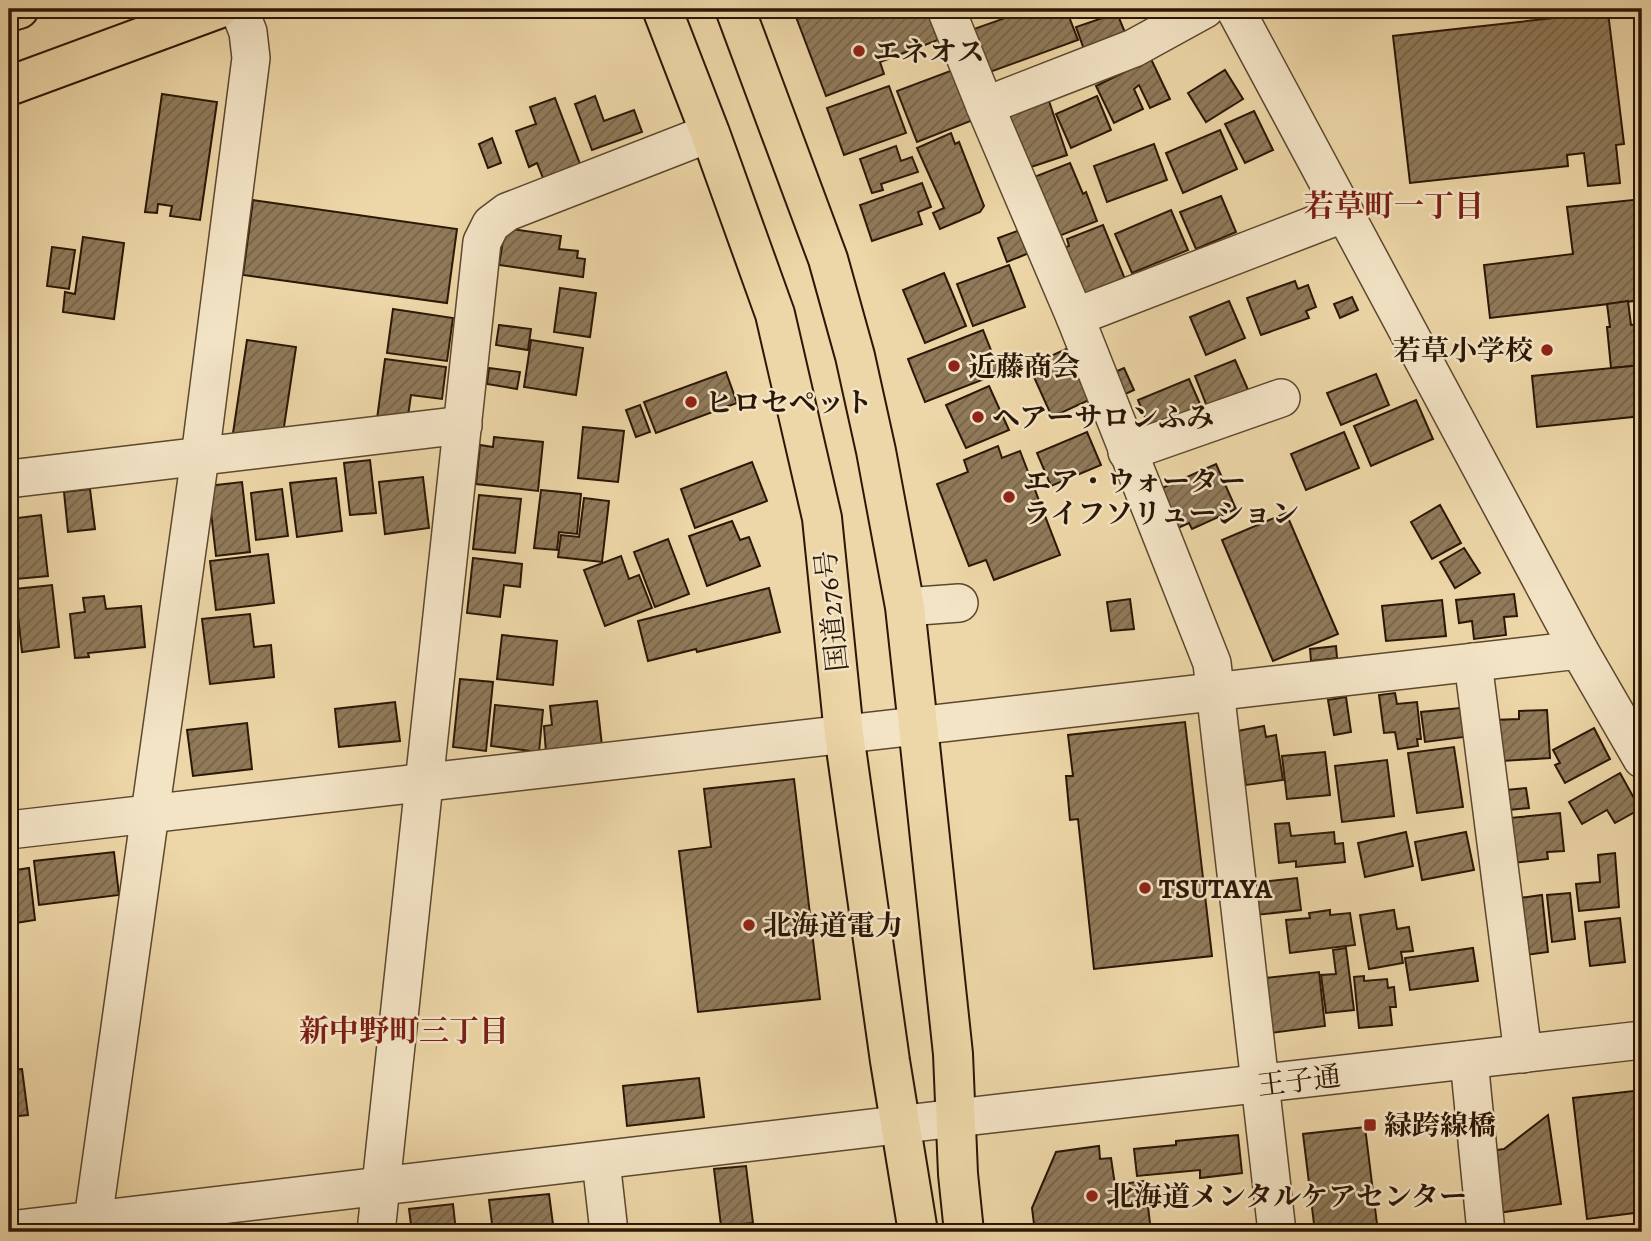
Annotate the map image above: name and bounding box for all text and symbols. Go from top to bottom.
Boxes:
place label: エネオス [873,33,985,71]
marker: エネオス [851,43,867,59]
district label: 若草町一丁目 [1304,186,1484,226]
place label: 若草小学校 [1393,332,1533,370]
marker: 若草小学校 [1539,342,1555,358]
place label: 近藤商会 [968,348,1080,386]
marker: 近藤商会 [946,358,962,374]
place label: ヒロセペット [705,384,872,422]
marker: ヒロセペット [683,394,699,410]
place label: ヘアーサロンふみ [992,399,1214,437]
marker: ヘアーサロンふみ [970,409,986,425]
place label: エア・ウォーター ライフソリューション [1023,463,1299,533]
marker: エア・ウォーター ライフソリューション [1001,489,1017,505]
street label: 国道276号 [807,548,857,674]
place label: TSUTAYA [1159,870,1273,908]
marker: TSUTAYA [1137,880,1153,896]
place label: 北海道電力 [763,907,903,945]
marker: 北海道電力 [741,917,757,933]
district label: 新中野町三丁目 [299,1011,509,1051]
street label: 王子通 [1255,1057,1343,1105]
place label: 緑跨線橋 [1384,1107,1496,1145]
marker: 緑跨線橋 [1362,1117,1378,1133]
place label: 北海道メンタルケアセンター [1106,1178,1467,1216]
marker: 北海道メンタルケアセンター [1084,1188,1100,1204]

